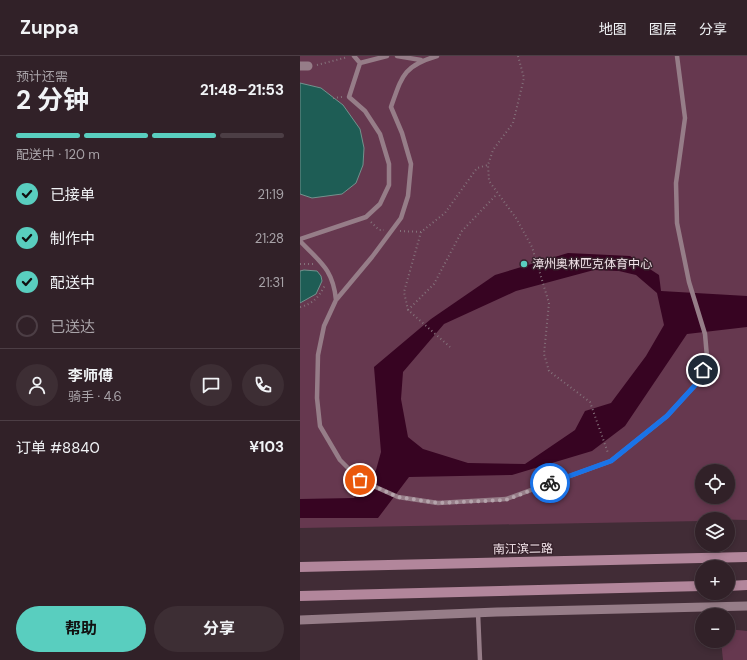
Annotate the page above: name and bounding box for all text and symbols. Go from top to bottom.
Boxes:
text: Zuppa [20,15,79,40]
text: 地图 [599,20,627,38]
text: 图层 [649,20,677,38]
text: 分享 [699,20,727,38]
text: 预计还需 [16,68,68,85]
text: 21:48–21:53 [200,80,284,100]
text: 2 分钟 [16,83,89,117]
text: 配送中 · 120 m [16,146,100,163]
icon: check [16,183,38,205]
text: 已接单 [50,185,95,205]
text: 21:19 [258,186,284,203]
icon: check [16,227,38,249]
text: 制作中 [50,229,95,249]
text: 21:28 [255,230,284,247]
place label: 漳州奥林匹克体育中心 [532,256,652,272]
marker: 漳州奥林匹克体育中心 [519,259,529,269]
icon: check [16,271,38,293]
text: 配送中 [50,273,95,293]
text: 21:31 [258,274,284,291]
text: 已送达 [50,317,95,337]
pin [686,353,720,387]
icon: home [692,359,714,381]
button: person [16,364,58,406]
button: chat [190,364,232,406]
button: phone [242,364,284,406]
text: 李师傅 [68,366,113,386]
text: 骑手 · 4.6 [68,388,122,405]
text: ¥103 [249,437,284,457]
text: 订单 #8840 [16,438,100,458]
pin [343,463,377,497]
courier [530,463,570,503]
map controls [695,464,735,648]
button: locate [695,464,735,504]
icon: bag [349,469,371,491]
icon: bike [539,472,561,494]
button: layers [695,512,735,552]
street label: 南江滨二路 [493,540,553,558]
button: + [695,560,735,600]
button: 帮助 [16,606,146,652]
button: 分享 [154,606,284,652]
button: − [695,608,735,648]

